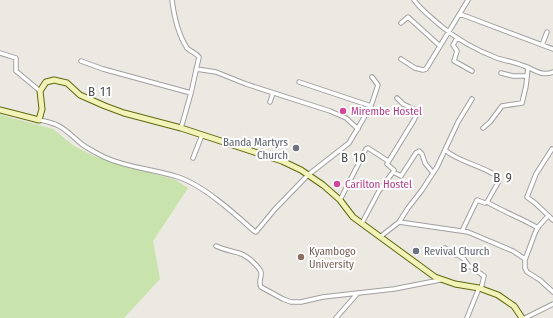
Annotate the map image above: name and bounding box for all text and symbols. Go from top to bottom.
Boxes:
district label: B 11 [88,84,112,99]
place label: Mirembe Hostel [351,105,422,118]
marker: Mirembe Hostel [338,106,348,116]
place label: Banda Martyrs Church [223,136,288,162]
marker: Banda Martyrs Church [291,143,301,153]
district label: B 10 [341,150,367,165]
district label: B 9 [493,170,513,185]
place label: Carilton Hostel [345,178,412,191]
marker: Carilton Hostel [332,179,342,189]
place label: Kyambogo University [309,245,356,271]
place label: Revival Church [424,245,489,258]
marker: Revival Church [411,246,421,256]
marker: Kyambogo University [296,252,306,262]
district label: B 8 [460,260,480,275]

